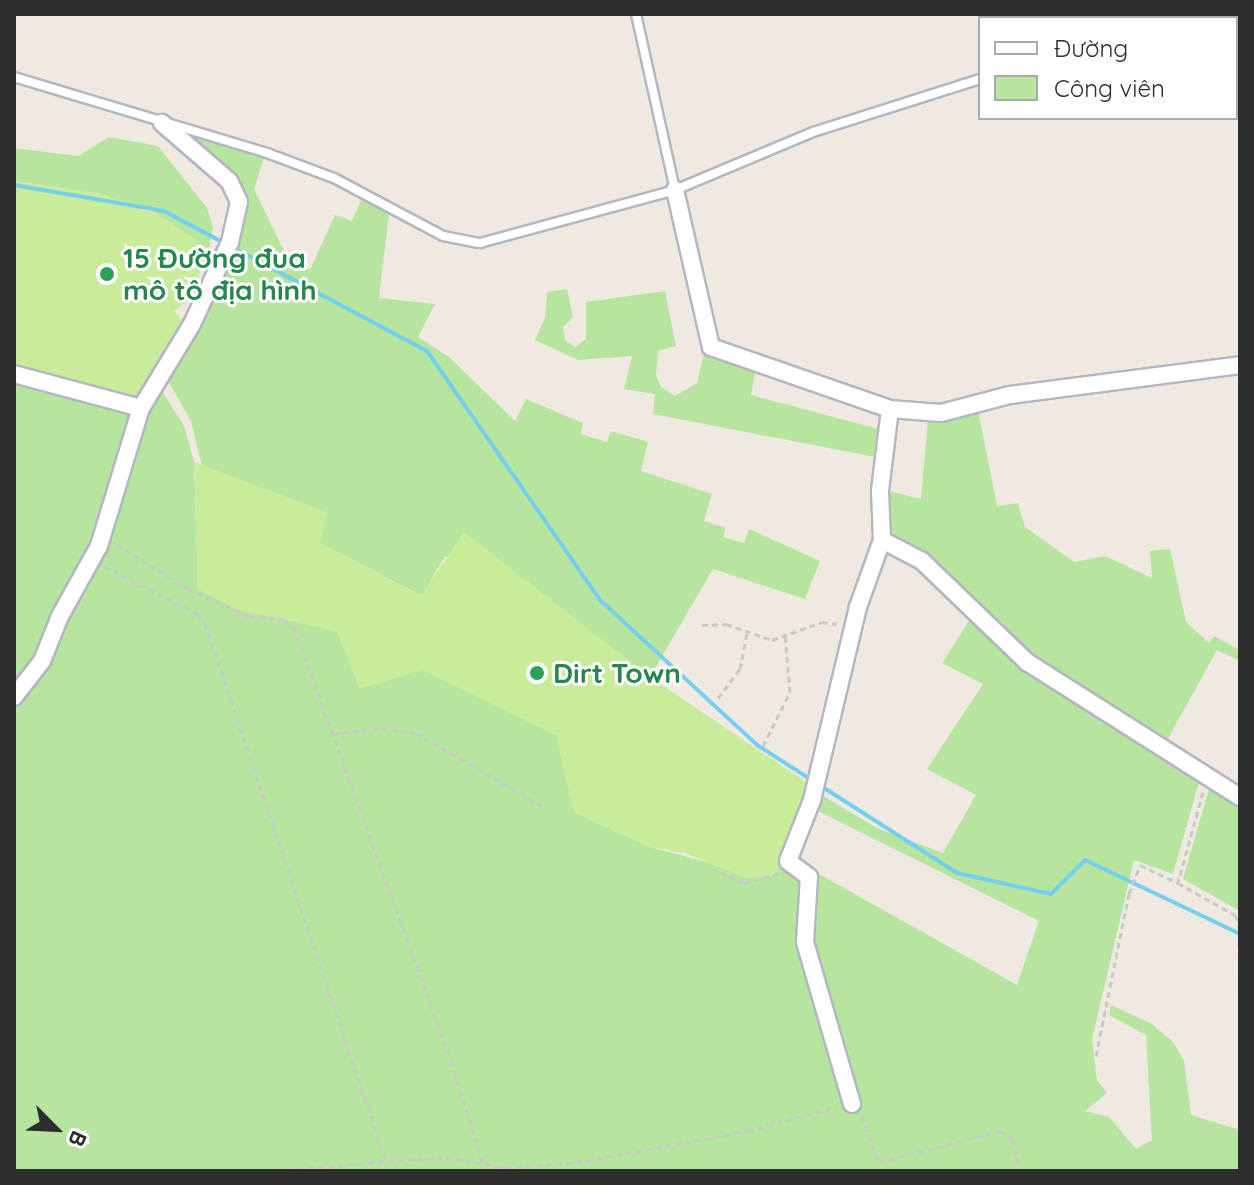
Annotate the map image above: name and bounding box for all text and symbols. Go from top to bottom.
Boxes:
legend [978,16,1238,120]
text: Đường [1054,33,1128,63]
text: Công viên [1054,73,1165,103]
place label: 15 Đường đua mô tô địa hình [123,241,317,307]
marker: 15 Đường đua mô tô địa hình [98,265,116,283]
place label: Dirt Town [553,656,681,690]
marker: Dirt Town [528,664,546,682]
north arrow [16,1089,96,1169]
text: B [62,1126,94,1151]

